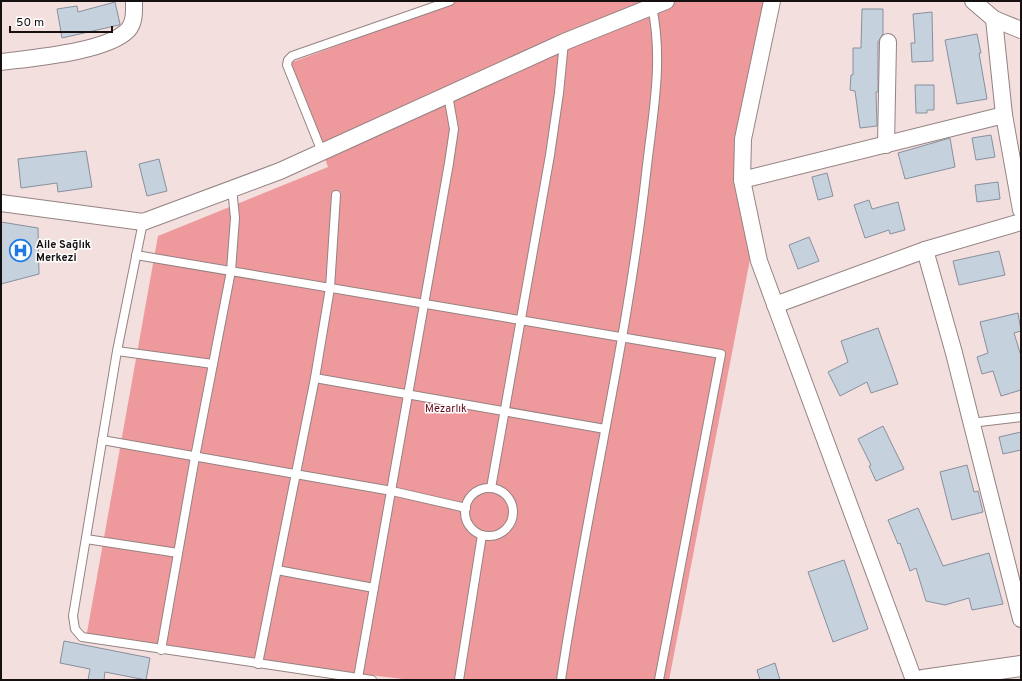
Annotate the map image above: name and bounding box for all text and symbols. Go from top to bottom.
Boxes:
scale bar [10,8,112,34]
text: 50 m [16,15,44,31]
hospital icon: Aile Sağlık Merkezi [7,238,33,264]
place label: Aile Sağlık Merkezi [36,238,91,265]
park label: Mezarlık [425,402,467,416]

